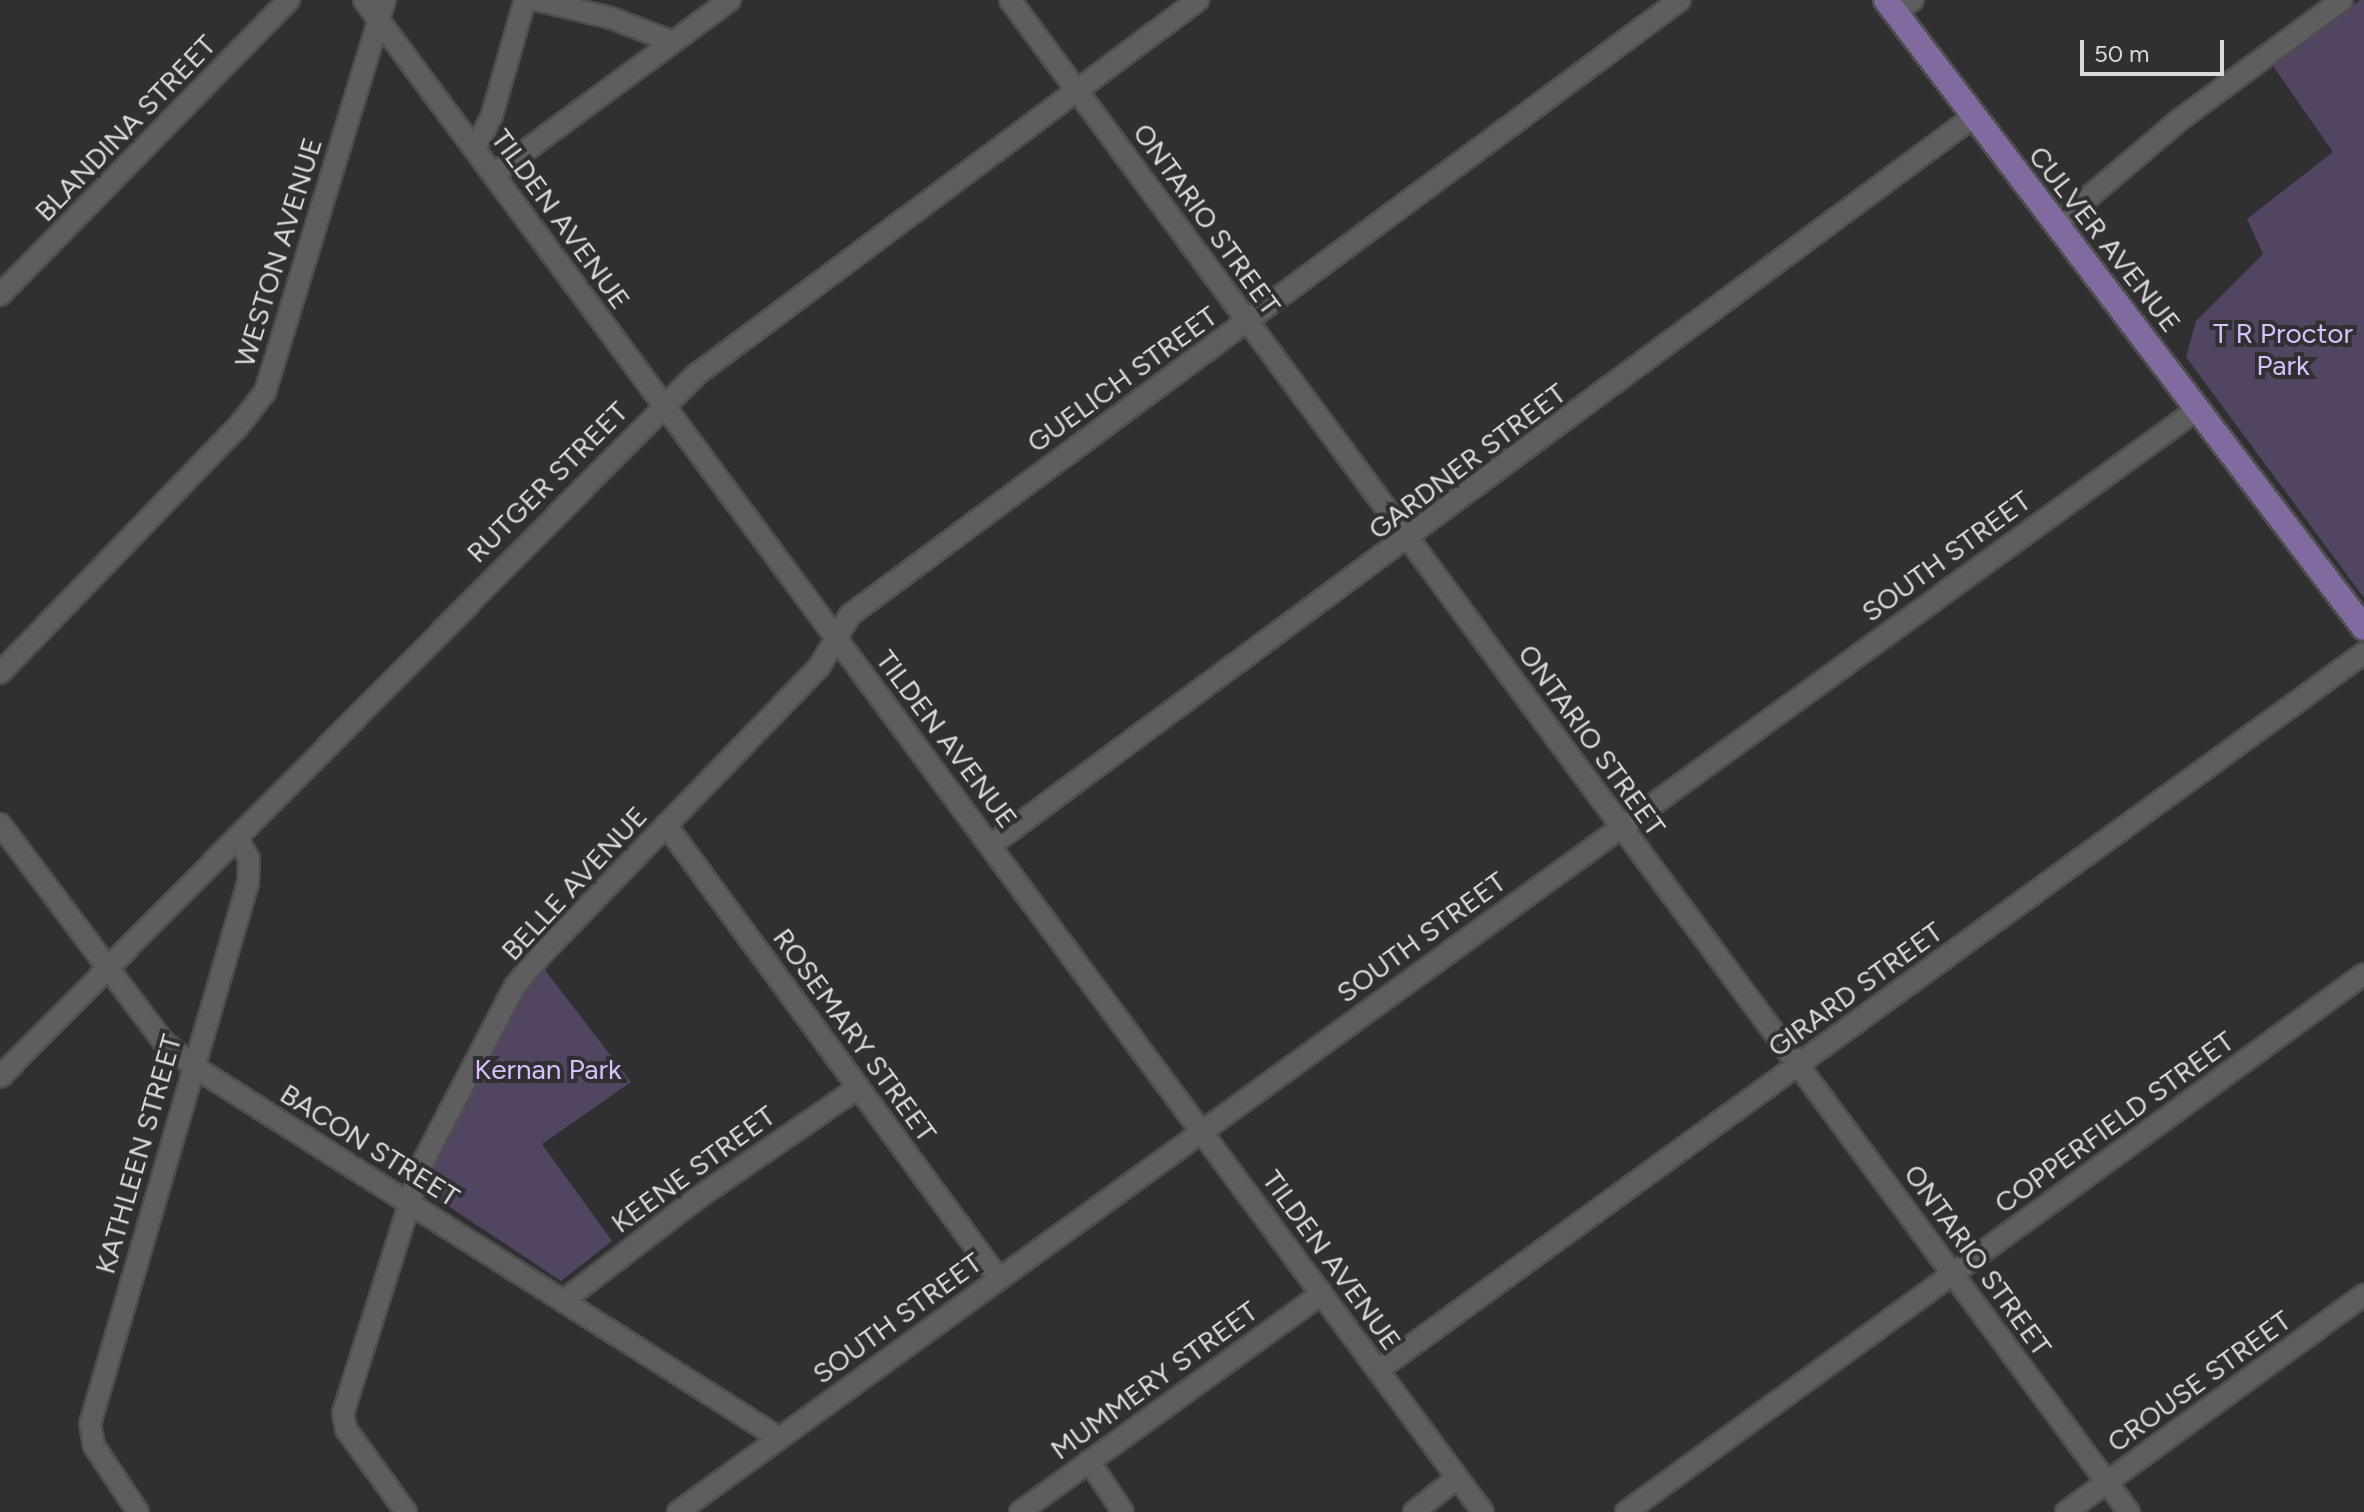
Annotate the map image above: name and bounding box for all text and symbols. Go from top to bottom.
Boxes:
scale bar [2084,24,2228,74]
street label: BLANDINA STREET [28,28,222,228]
text: 50 m [2094,39,2150,68]
street label: ONTARIO STREET [1126,117,1288,321]
street label: TILDEN AVENUE [485,123,637,315]
street label: WESTON AVENUE [227,133,329,371]
street label: CULVER AVENUE [2022,139,2188,339]
street label: GUELICH STREET [1020,299,1224,459]
park label: T R Proctor Park [2213,316,2353,382]
street label: GARDNER STREET [1362,376,1572,546]
street label: RUTGER STREET [460,395,634,569]
street label: SOUTH STREET [1855,483,2037,629]
street label: ONTARIO STREET [1511,638,1673,842]
street label: TILDEN AVENUE [869,644,1025,834]
street label: BELLE AVENUE [494,799,654,967]
street label: SOUTH STREET [1330,864,1512,1010]
street label: GIRARD STREET [1761,914,1949,1064]
street label: ROSEMARY STREET [766,922,944,1148]
street label: COPPERFIELD STREET [1988,1024,2240,1220]
street label: KATHLEEN STREET [88,1031,188,1277]
park label: Kernan Park [474,1052,622,1086]
street label: BACON STREET [274,1077,466,1213]
street label: KEENE STREET [605,1098,781,1240]
street label: ONTARIO STREET [1897,1158,2059,1362]
street label: TILDEN AVENUE [1256,1164,1408,1356]
street label: SOUTH STREET [806,1245,988,1391]
street label: MUMMERY STREET [1044,1294,1264,1466]
street label: CROUSE STREET [2101,1303,2297,1459]

